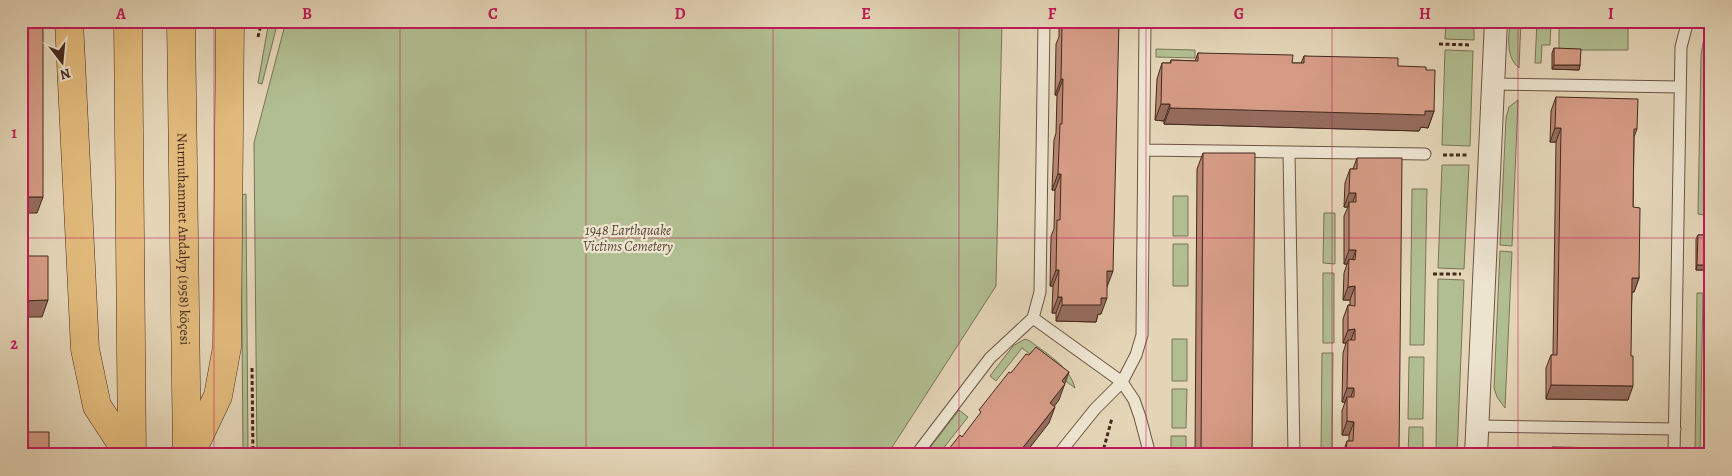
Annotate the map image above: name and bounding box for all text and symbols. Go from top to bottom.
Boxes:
text: A [115,3,127,25]
text: B [302,3,312,25]
text: C [488,3,498,25]
text: D [674,3,686,25]
text: E [861,3,871,25]
text: F [1048,3,1057,25]
text: G [1234,3,1244,25]
text: H [1419,3,1431,25]
text: I [1608,3,1614,25]
north arrow [38,38,88,88]
text: N [58,63,73,85]
text: 1 [11,122,17,144]
street label: Nurmuhammet Andalyp (1958) köçesi [173,133,194,345]
park label: 1948 Earthquake Victims Cemetery [583,221,673,256]
text: 2 [10,333,18,355]

